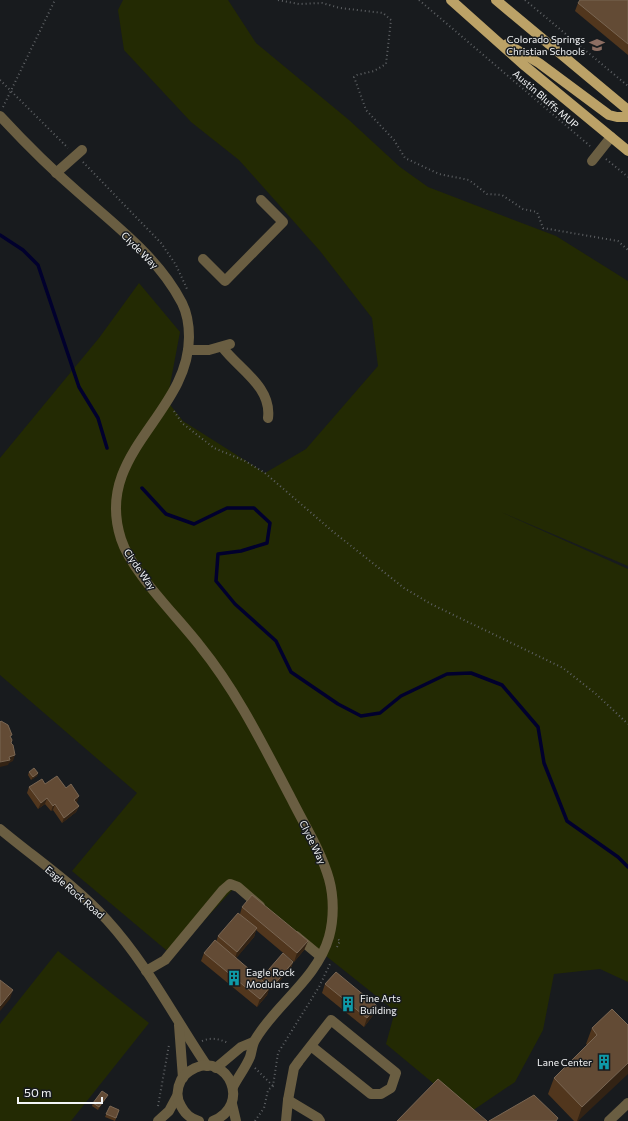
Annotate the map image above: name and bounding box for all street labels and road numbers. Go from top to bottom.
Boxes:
street label: Austin Bluffs MUP [511,67,581,131]
street label: Clyde Way [119,229,161,271]
street label: Clyde Way [121,546,159,592]
street label: Clyde Way [297,818,329,866]
street label: Eagle Rock Road [43,863,107,921]

